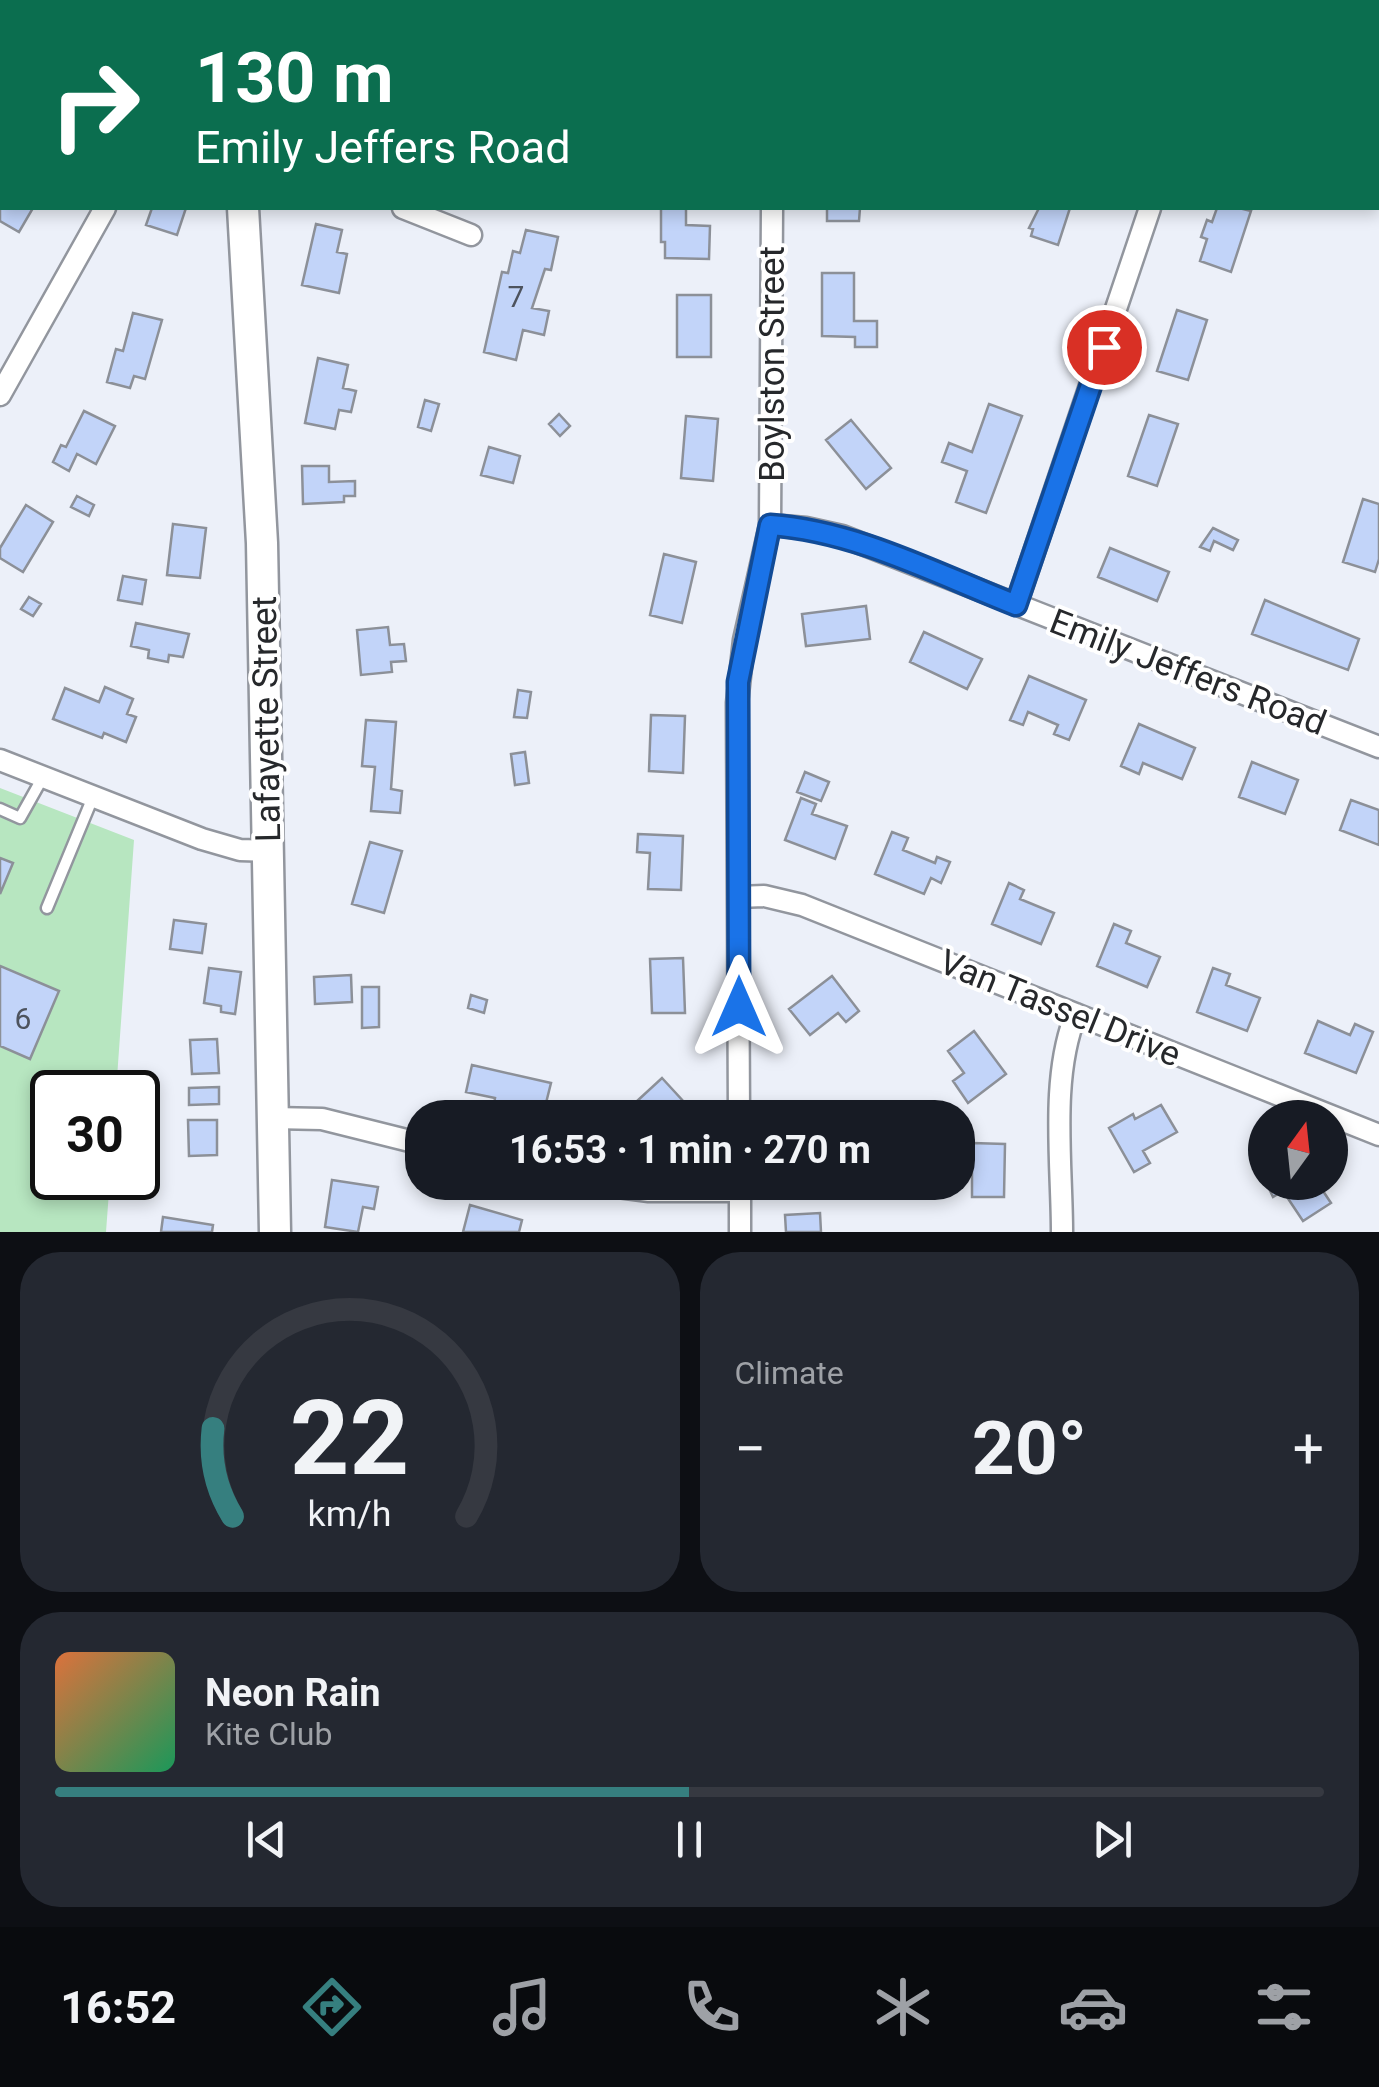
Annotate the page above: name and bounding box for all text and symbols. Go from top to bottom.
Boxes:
text: 130 m [195,37,394,119]
icon: right [30,40,160,170]
text: Emily Jeffers Road [195,121,571,174]
street label: Boylston Street [752,246,793,482]
house number: 7 [508,279,524,314]
pin [1062,305,1147,390]
icon: arrive [1077,320,1132,375]
street label: Lafayette Street [244,596,289,842]
street label: Emily Jeffers Road [1044,601,1332,744]
street label: Van Tassel Drive [933,941,1186,1075]
position arrow [687,955,791,1059]
house number: 6 [15,1001,31,1036]
speed limit sign: 30 [30,1070,160,1200]
north arrow [1248,1100,1348,1200]
map controls [1248,1100,1348,1200]
text: 16:53 · 1 min · 270 m [509,1128,871,1172]
text: Climate [735,1354,844,1392]
text: 22 [290,1378,409,1499]
text: 20° [972,1404,1087,1492]
text: − [735,1417,766,1481]
text: + [1293,1417,1324,1481]
text: km/h [308,1493,392,1535]
text: Neon Rain [205,1671,381,1715]
text: Kite Club [205,1715,332,1753]
icon: previous [239,1812,294,1867]
icon: pause [662,1812,717,1867]
icon: next [1085,1812,1140,1867]
icon: directions [297,1972,367,2042]
icon: music [487,1972,557,2042]
icon: phone [677,1972,747,2042]
icon: climate [868,1972,938,2042]
icon: car [1058,1972,1128,2042]
icon: filters [1249,1972,1319,2042]
text: 16:52 [60,1981,176,2034]

